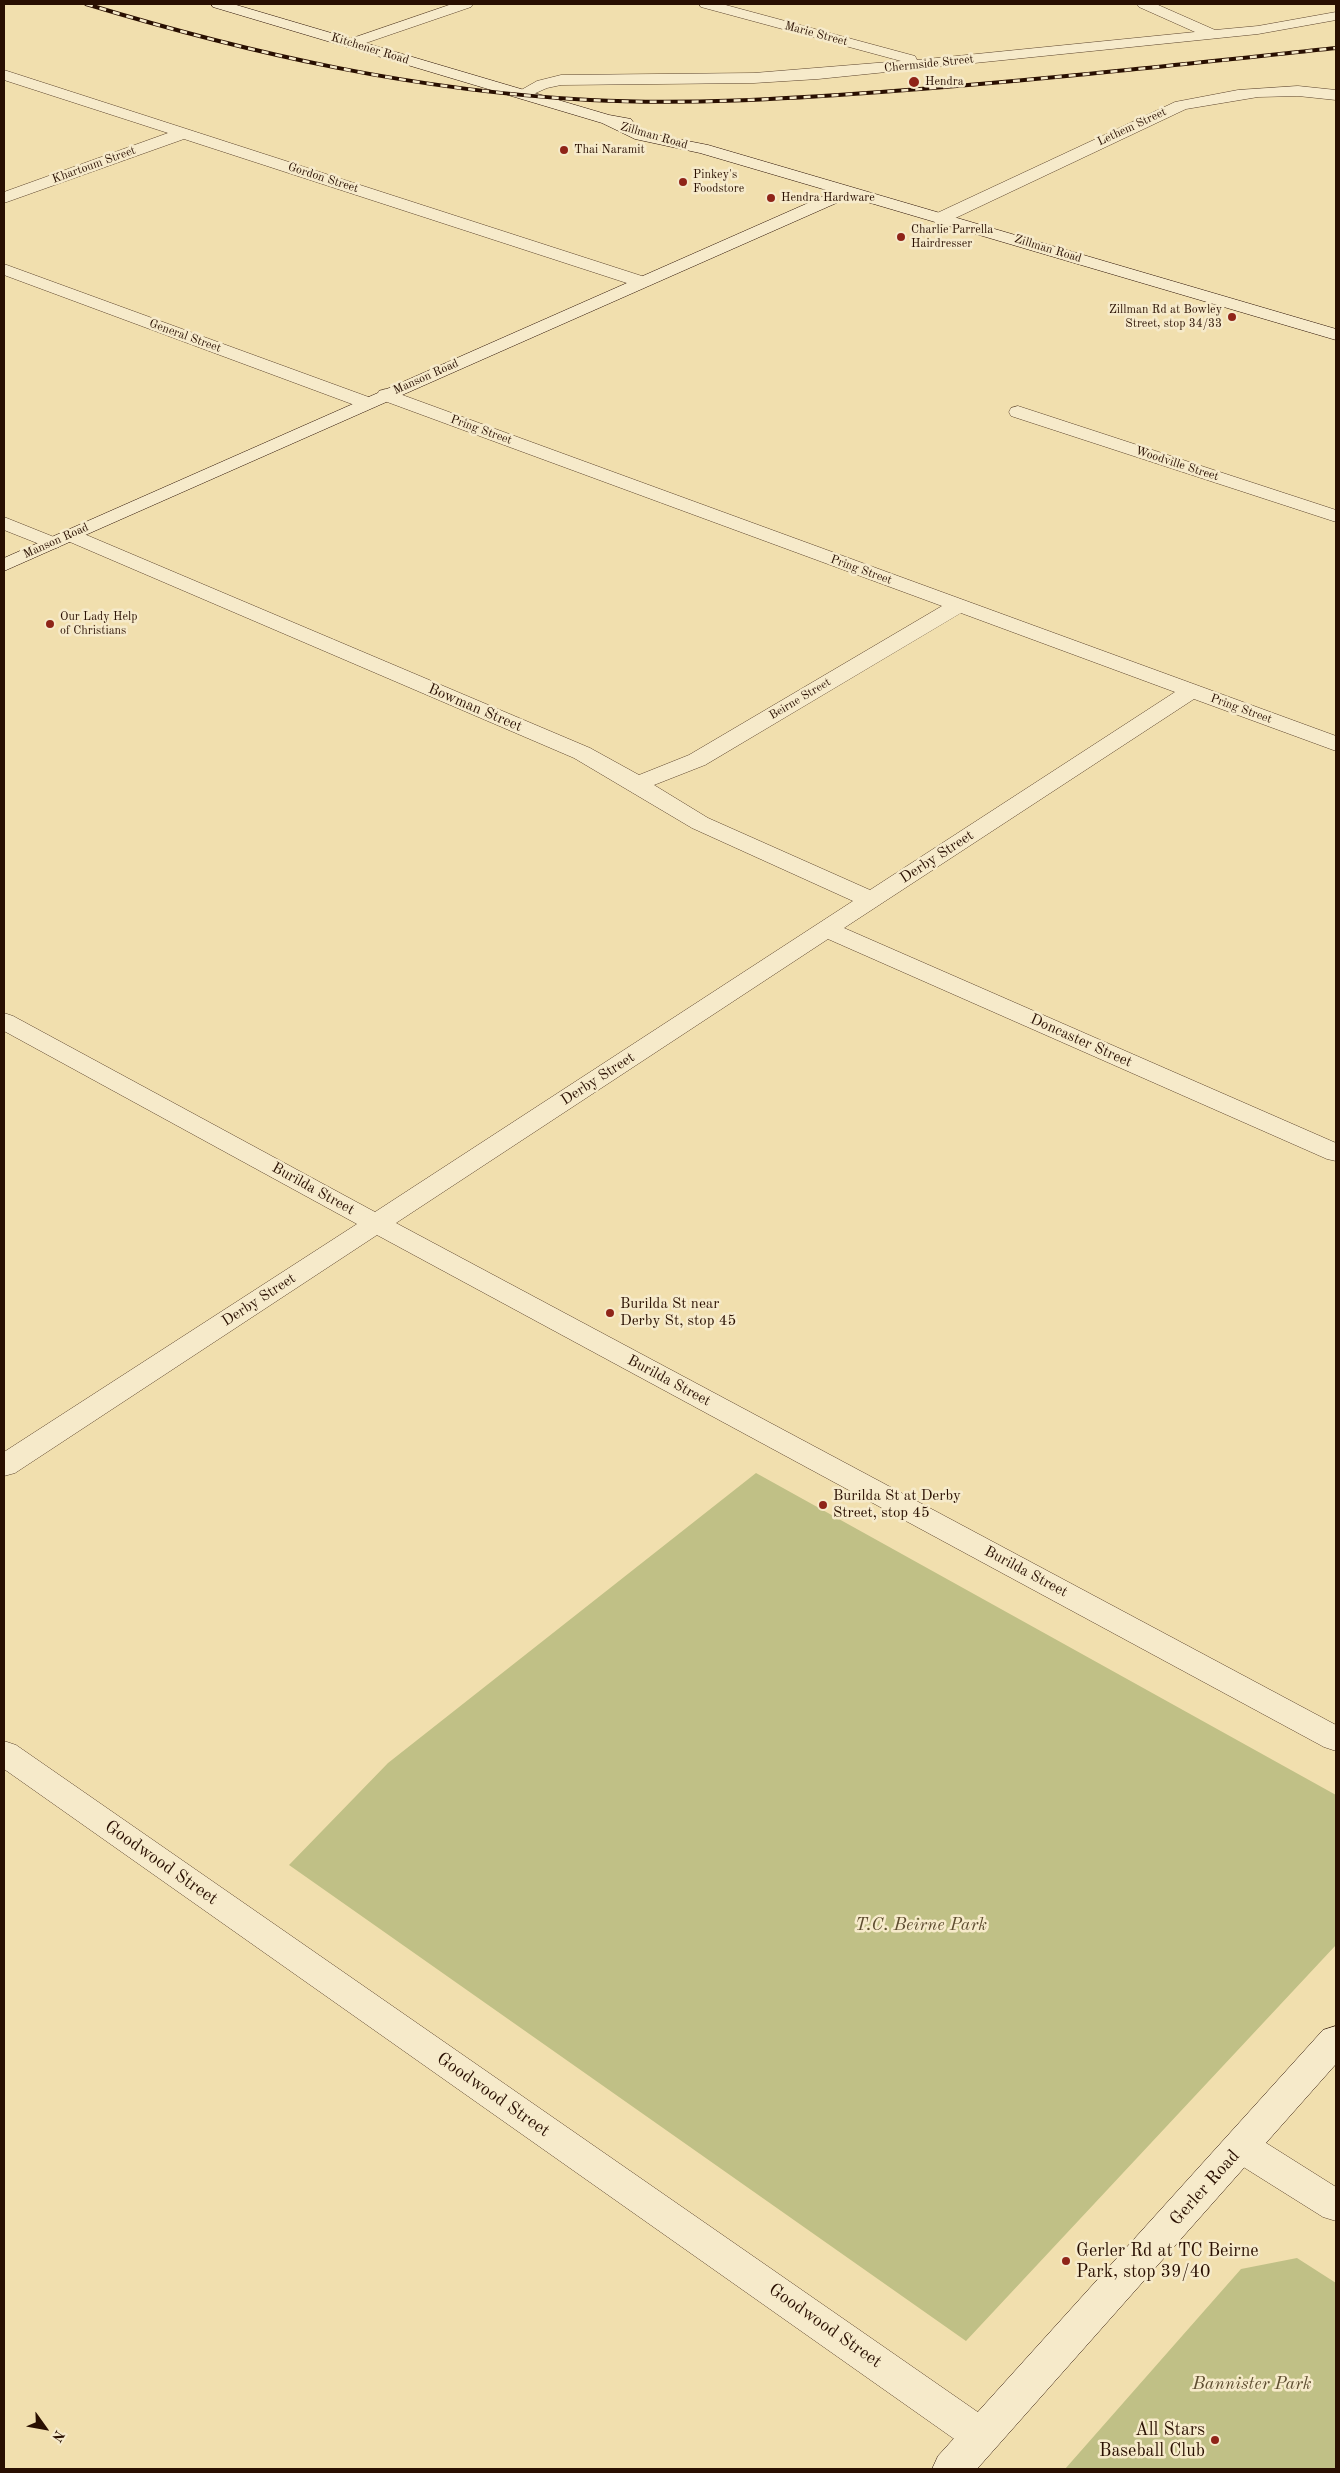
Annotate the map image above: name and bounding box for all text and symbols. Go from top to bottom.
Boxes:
street label: Marie Street [783,19,849,49]
street label: Kitchener Road [329,30,411,68]
street label: Chermside Street [884,52,974,76]
marker: Hendra [907,75,921,89]
place label: Hendra [925,75,964,89]
street label: Lethem Street [1095,105,1169,149]
street label: Zillman Road [619,119,689,153]
street label: Khartoum Street [50,143,138,187]
place label: Thai Naramit [574,143,645,157]
marker: Thai Naramit [558,144,570,156]
street label: Gordon Street [286,160,360,196]
place label: Pinkey's Foodstore [693,168,744,196]
marker: Pinkey's Foodstore [677,176,689,188]
place label: Hendra Hardware [781,191,875,205]
marker: Hendra Hardware [765,192,777,204]
place label: Charlie Parrella Hairdresser [911,223,993,251]
marker: Charlie Parrella Hairdresser [895,231,907,243]
street label: Zillman Road [1013,232,1083,266]
place label: Zillman Rd at Bowley Street, stop 34/33 [1109,303,1222,331]
marker: Zillman Rd at Bowley Street, stop 34/33 [1226,311,1238,323]
street label: General Street [147,316,223,356]
street label: Manson Road [391,356,461,398]
street label: Pring Street [448,412,514,448]
street label: Woodville Street [1134,444,1220,484]
street label: Manson Road [21,520,91,562]
street label: Pring Street [828,552,894,588]
place label: Our Lady Help of Christians [60,610,137,638]
marker: Our Lady Help of Christians [44,618,56,630]
street label: Beirne Street [767,675,833,723]
street label: Bowman Street [425,680,525,736]
street label: Pring Street [1208,691,1274,727]
street label: Derby Street [897,826,977,888]
street label: Doncaster Street [1027,1010,1135,1072]
street label: Derby Street [558,1048,638,1110]
street label: Burilda Street [268,1159,358,1219]
street label: Derby Street [219,1269,299,1331]
place label: Burilda St near Derby St, stop 45 [620,1295,736,1330]
marker: Burilda St near Derby St, stop 45 [604,1307,616,1319]
street label: Burilda Street [624,1352,714,1410]
place label: Burilda St at Derby Street, stop 45 [833,1487,961,1522]
marker: Burilda St at Derby Street, stop 45 [817,1499,829,1511]
street label: Burilda Street [981,1543,1071,1601]
street label: Goodwood Street [100,1816,222,1910]
park label: T.C. Beirne Park [855,1914,987,1936]
street label: Goodwood Street [432,2048,554,2142]
street label: Gerler Road [1165,2146,1245,2230]
place label: Gerler Rd at TC Beirne Park, stop 39/40 [1076,2240,1259,2282]
marker: Gerler Rd at TC Beirne Park, stop 39/40 [1060,2255,1072,2267]
street label: Goodwood Street [764,2279,886,2373]
park label: Bannister Park [1192,2373,1312,2395]
north arrow [20,2403,70,2453]
place label: All Stars Baseball Club [1099,2419,1205,2462]
text: N [49,2428,66,2444]
marker: All Stars Baseball Club [1209,2434,1221,2446]

